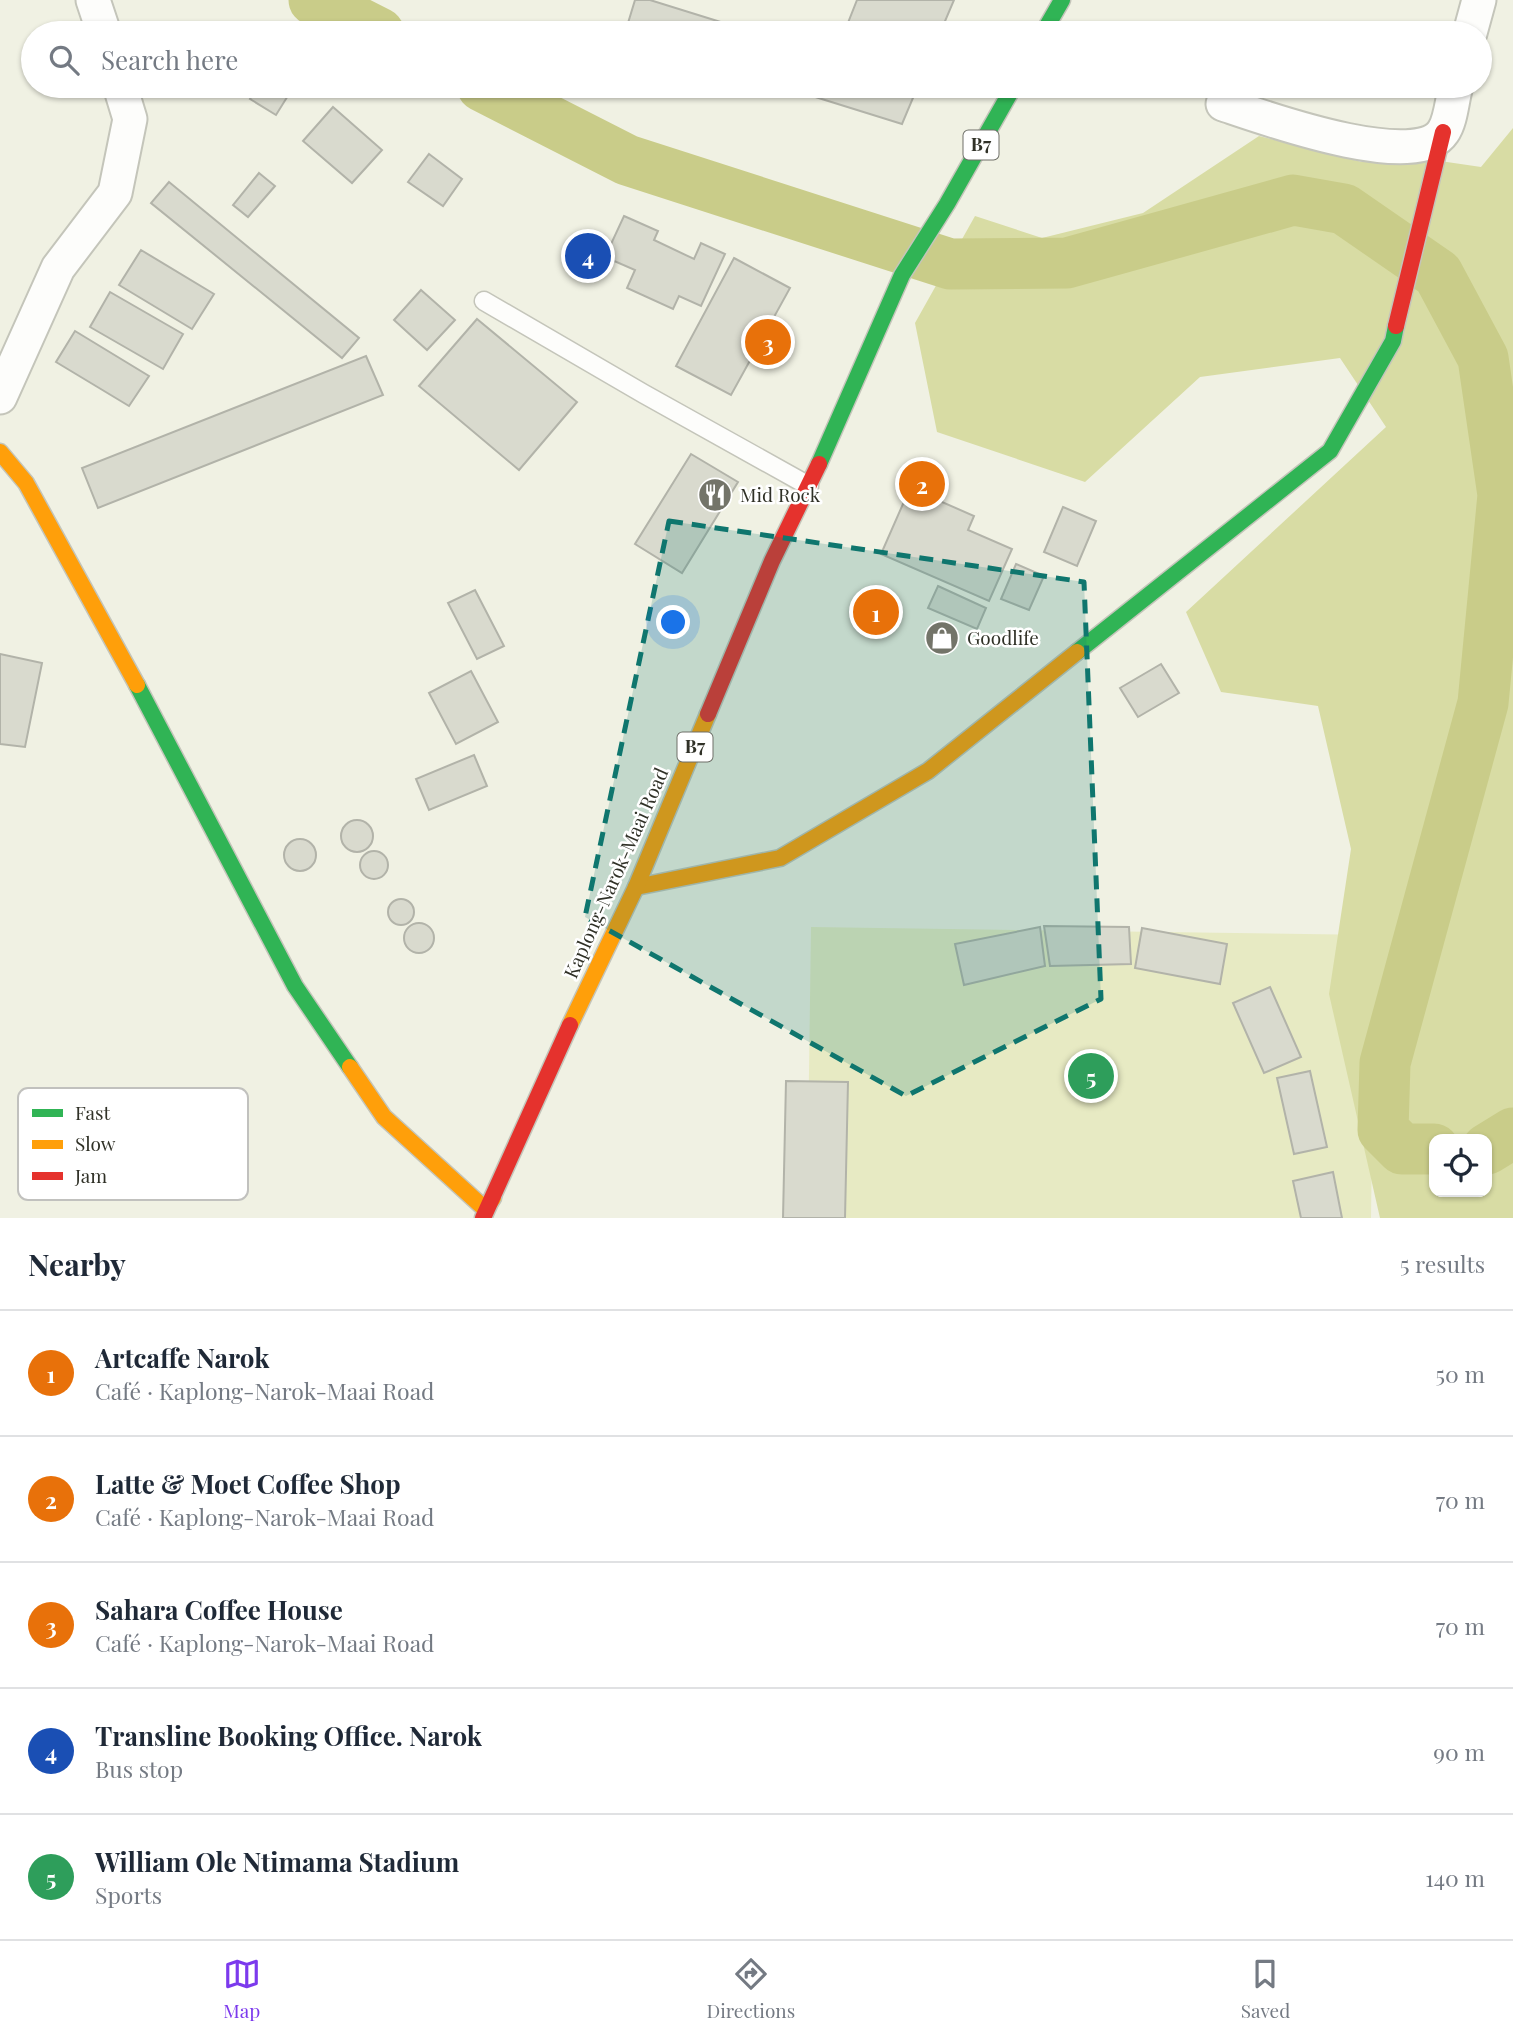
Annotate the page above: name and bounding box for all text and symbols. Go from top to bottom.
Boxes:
search box [21,21,1492,98]
icon: search [45,41,83,79]
text: Search here [101,42,238,77]
road number: B7 [964,130,998,160]
pin: 4 [565,230,611,282]
pin: 3 [745,316,791,368]
pin: 2 [899,458,945,510]
restaurant icon: Mid Rock [696,476,734,514]
place label: Mid Rock [740,481,821,507]
pin: 1 [853,586,899,638]
your location [656,605,690,639]
shop icon: Goodlife [923,619,961,657]
place label: Goodlife [967,624,1039,650]
road number: B7 [678,732,712,762]
street label: Kaplong-Narok-Maai Road [557,763,673,982]
pin: 5 [1068,1050,1114,1102]
legend [18,1088,248,1200]
text: Fast [75,1099,111,1125]
text: Slow [75,1130,116,1156]
map controls [1429,1134,1492,1197]
button: locate [1429,1134,1492,1197]
text: Jam [74,1162,107,1188]
text: Nearby [28,1244,126,1284]
text: 5 results [1400,1248,1485,1279]
text: Artcaffe Narok [95,1340,269,1375]
text: 1 [47,1358,55,1389]
text: 50 m [1436,1358,1485,1389]
text: Café · Kaplong-Narok-Maai Road [95,1375,434,1406]
text: Latte & Moet Coffee Shop [95,1466,401,1501]
text: 2 [45,1484,57,1515]
text: 70 m [1436,1484,1485,1515]
text: Café · Kaplong-Narok-Maai Road [95,1501,434,1532]
text: Sahara Coffee House [95,1592,343,1627]
text: 3 [45,1610,57,1641]
text: 70 m [1436,1610,1485,1641]
text: Café · Kaplong-Narok-Maai Road [95,1627,434,1658]
text: Transline Booking Office. Narok [95,1718,482,1753]
text: 4 [45,1736,57,1767]
text: 90 m [1433,1736,1485,1767]
text: Bus stop [95,1753,183,1784]
text: William Ole Ntimama Stadium [95,1844,459,1879]
text: 5 [46,1862,56,1893]
text: 140 m [1425,1862,1485,1893]
text: Sports [95,1879,162,1910]
tab: Map [223,1955,261,2023]
tab: Directions [706,1955,795,2023]
tab: Saved [1241,1955,1290,2023]

